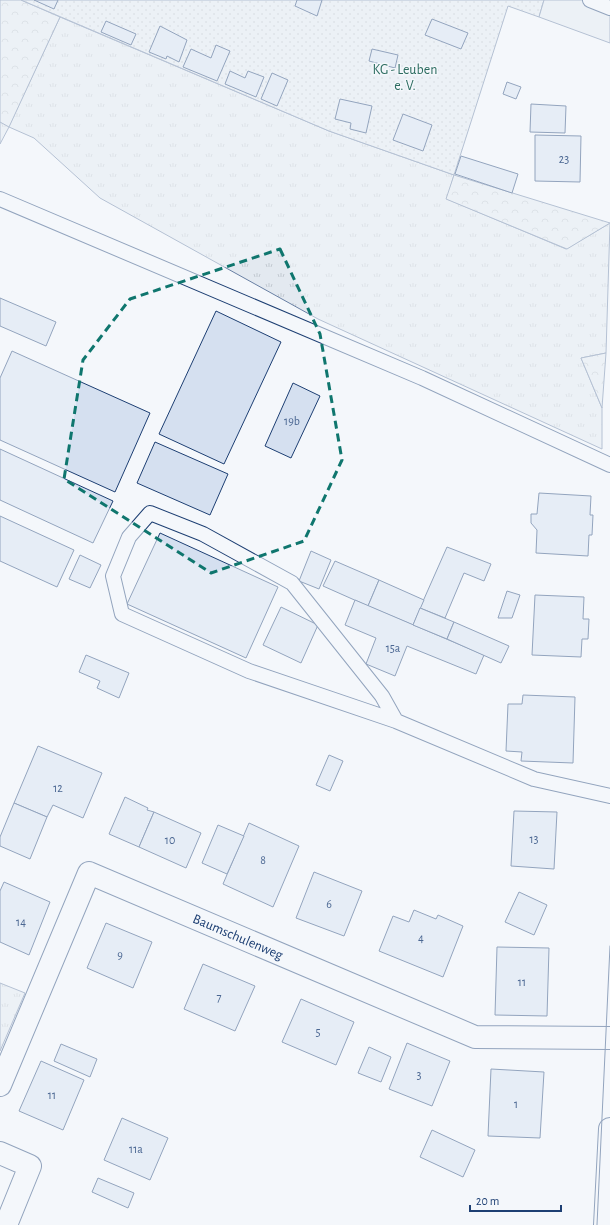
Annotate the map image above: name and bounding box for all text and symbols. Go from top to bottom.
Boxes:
park label: KG - Leuben e. V. [373,63,437,93]
house number: 23 [559,153,569,165]
house number: 19b [284,415,300,427]
house number: 15a [386,642,401,654]
house number: 12 [53,782,63,794]
house number: 13 [529,833,539,845]
house number: 10 [165,834,175,846]
house number: 8 [260,854,266,866]
house number: 6 [326,898,332,910]
street label: Baumschulenweg [191,912,285,963]
house number: 14 [16,916,26,928]
house number: 4 [418,932,424,944]
house number: 9 [117,949,123,961]
house number: 11 [518,976,526,988]
house number: 7 [216,991,222,1003]
house number: 5 [315,1026,321,1038]
house number: 3 [417,1069,422,1081]
house number: 11 [48,1089,56,1101]
house number: 1 [514,1098,518,1110]
house number: 11a [129,1143,143,1155]
scale bar [470,1187,561,1213]
text: 20 m [476,1195,499,1207]

